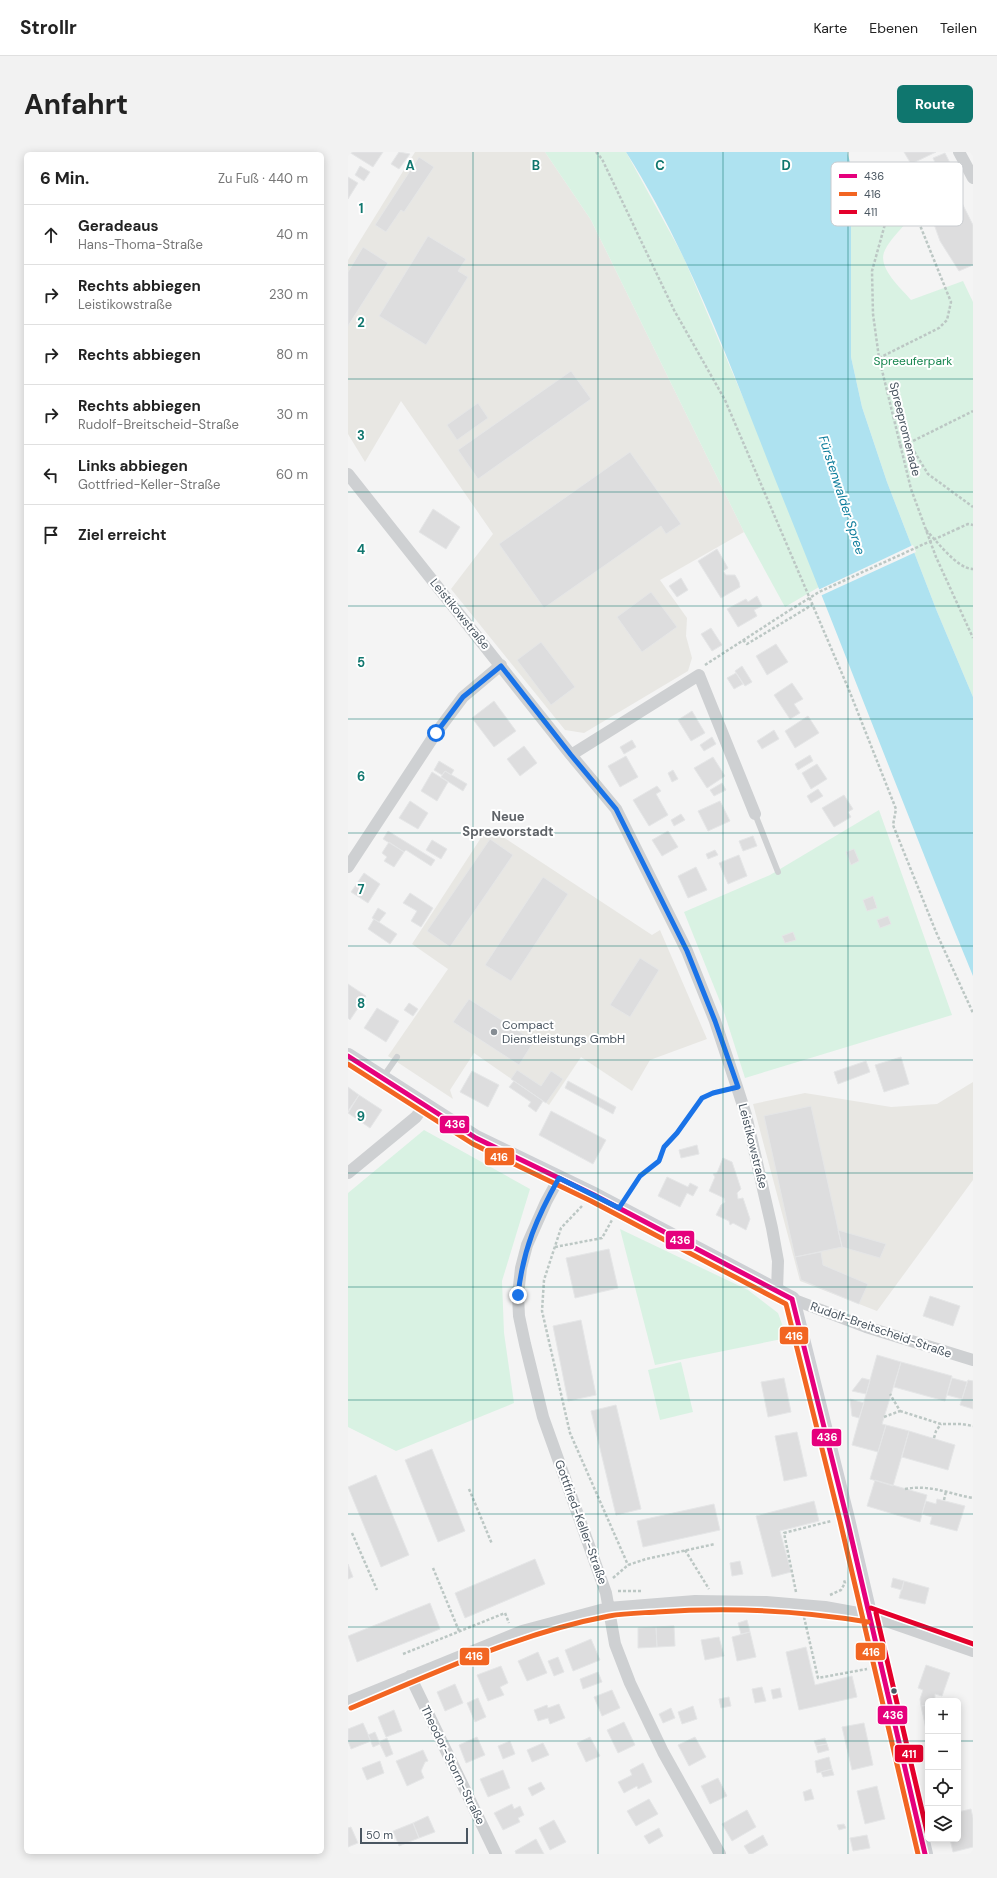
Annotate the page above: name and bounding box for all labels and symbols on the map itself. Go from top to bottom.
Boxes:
text: A [405,157,415,174]
text: B [532,157,540,174]
text: C [655,157,665,174]
text: D [781,157,791,174]
legend [831,162,963,226]
text: 436 [864,169,884,183]
text: 416 [864,187,881,201]
text: 1 [359,200,363,217]
text: 411 [864,205,878,219]
text: 2 [357,314,365,331]
park label: Spreeuferpark [874,353,952,369]
street label: Spreepromenade [886,380,924,478]
text: 3 [357,427,365,444]
water label: Fürstenwalder Spree [815,433,869,557]
text: 4 [357,541,365,558]
street label: Leistikowstraße [426,575,494,653]
text: 5 [357,654,365,671]
route start [427,724,445,742]
text: 6 [357,768,365,785]
district label: Neue Spreevorstadt [462,808,554,840]
text: 7 [358,881,365,898]
text: 8 [357,995,365,1012]
place label: Compact Dienstleistungs GmbH [502,1017,625,1047]
marker: Compact Dienstleistungs GmbH [489,1027,499,1037]
street label: Leistikowstraße [735,1102,771,1190]
text: 9 [357,1108,365,1125]
line badge: 436 [439,1115,470,1134]
text: 436 [445,1117,465,1131]
line badge: 416 [484,1147,515,1166]
text: 416 [490,1150,508,1164]
line badge: 436 [665,1230,695,1250]
text: 436 [670,1233,690,1247]
route end [509,1286,527,1304]
street label: Rudolf-Breitscheid-Straße [808,1298,954,1362]
line badge: 416 [779,1326,809,1345]
text: 416 [785,1329,803,1343]
line badge: 436 [811,1428,842,1447]
text: 436 [817,1430,837,1444]
street label: Gottfried-Keller-Straße [551,1458,611,1587]
line badge: 416 [855,1642,886,1661]
text: 416 [862,1645,880,1659]
line badge: 416 [459,1647,490,1666]
text: 416 [465,1649,483,1663]
unlabelled marker [889,1686,899,1696]
street label: Theodor-Storm-Straße [417,1703,489,1827]
line badge: 436 [877,1705,908,1725]
text: 436 [883,1708,903,1722]
line badge: 411 [894,1744,924,1763]
text: 411 [901,1747,917,1761]
scale bar [360,1826,468,1845]

